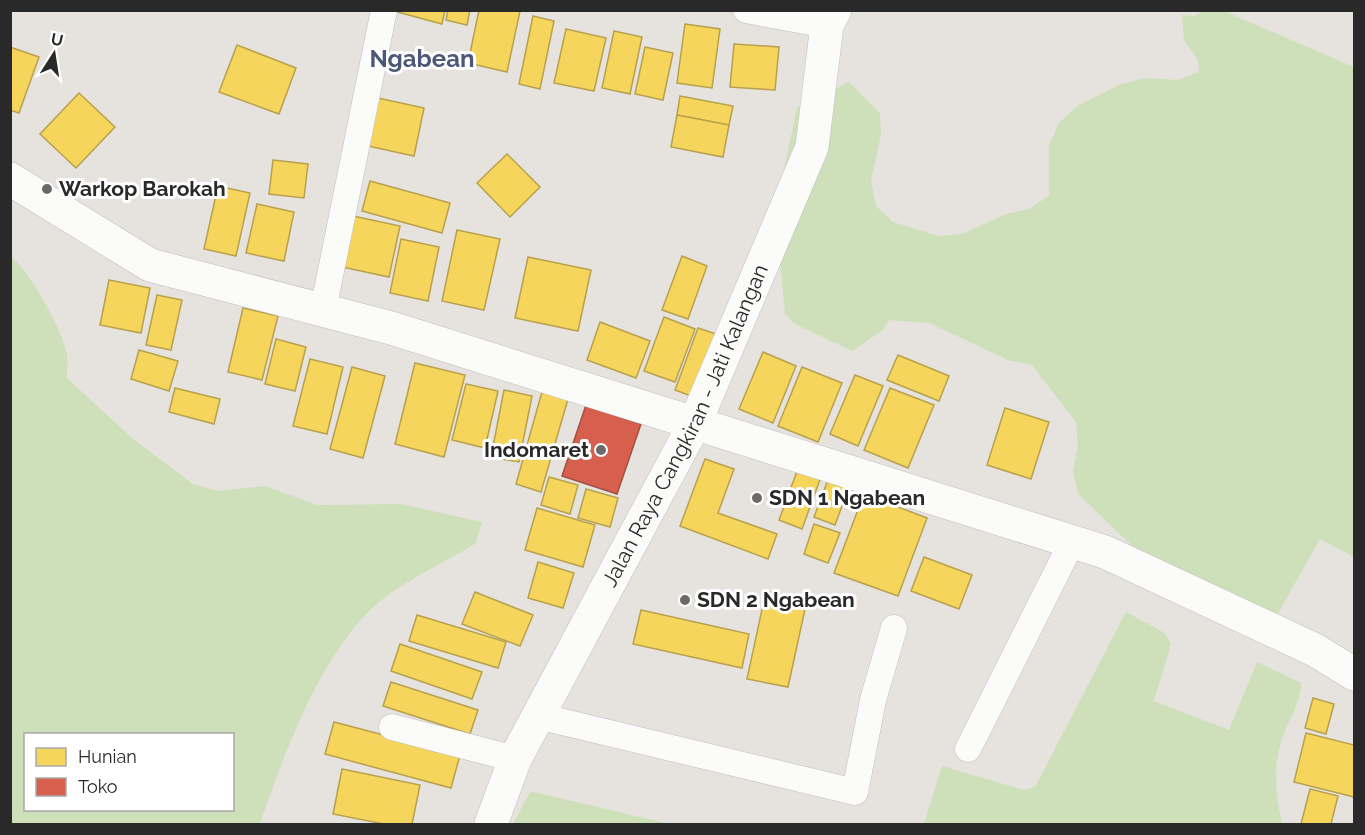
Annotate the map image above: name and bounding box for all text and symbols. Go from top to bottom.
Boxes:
north arrow [24,24,84,84]
text: U [49,29,65,50]
district label: Ngabean [370,44,474,73]
place label: Warkop Barokah [59,176,226,201]
marker: Warkop Barokah [40,182,54,196]
street label: Jalan Raya Cangkiran - Jati Kalangan [597,260,773,591]
place label: Indomaret [484,437,589,462]
marker: Indomaret [594,443,608,457]
place label: SDN 1 Ngabean [769,485,925,510]
marker: SDN 1 Ngabean [750,491,764,505]
place label: SDN 2 Ngabean [697,587,855,612]
marker: SDN 2 Ngabean [678,593,692,607]
legend [24,733,234,811]
text: Hunian [78,746,137,767]
text: Toko [78,776,118,797]

